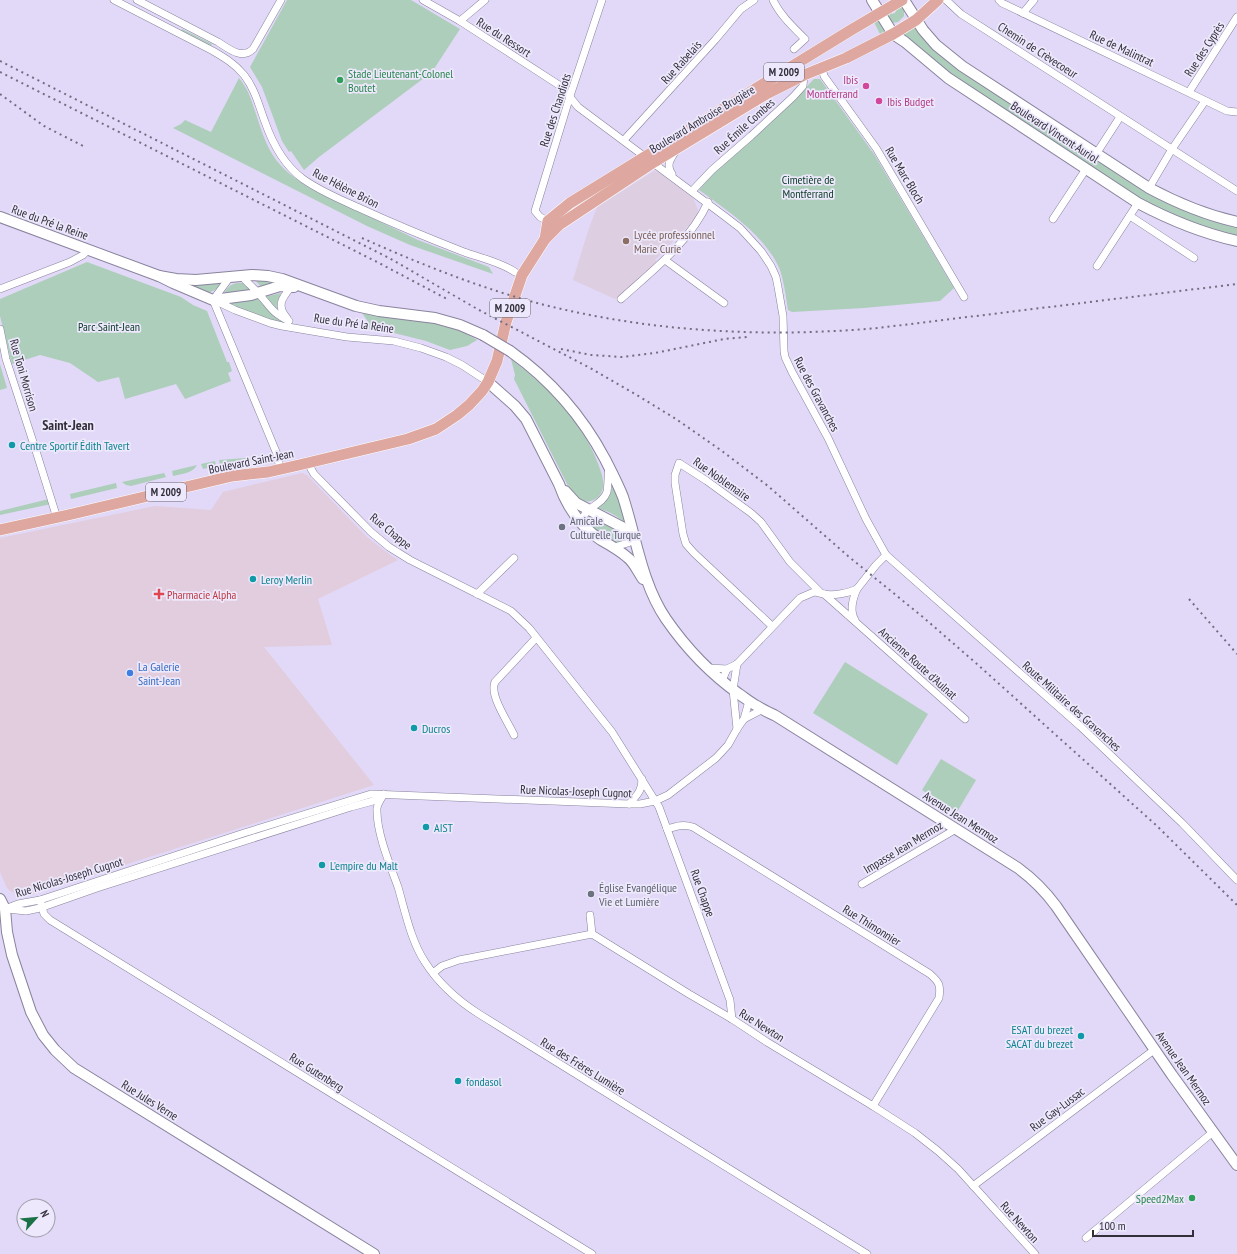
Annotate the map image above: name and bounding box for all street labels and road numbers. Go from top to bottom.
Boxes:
street label: Rue du Ressort [474,14,535,61]
street label: Chemin de Crèvecoeur [995,19,1081,82]
street label: Rue des Cyprès [1181,19,1227,79]
street label: Rue de Malintrat [1088,27,1157,70]
street label: Rue Rabelais [658,37,704,87]
road number: M 2009 [764,63,804,81]
street label: Rue des Chandiots [536,71,574,149]
street label: Boulevard Ambroise Brugière [647,82,757,156]
street label: Rue Émile Combes [710,95,778,157]
street label: Boulevard Vincent Auriol [1008,98,1102,166]
street label: Rue Marc Bloch [882,144,928,206]
street label: Rue Hélène Brion [310,165,382,211]
street label: Rue du Pré la Reine [10,201,90,243]
road number: M 2009 [490,299,530,317]
street label: Rue du Pré la Reine [313,310,395,336]
street label: Rue Toni Morrison [7,337,41,413]
street label: Rue des Gravanches [791,354,843,434]
street label: Boulevard Saint-Jean [207,445,295,477]
street label: Rue Noblemaire [690,454,754,504]
road number: M 2009 [146,483,186,501]
street label: Rue Chappe [367,510,415,552]
street label: Ancienne Route d'Aulnat [876,624,961,703]
street label: Route Militaire des Gravanches [1020,658,1124,754]
street label: Rue Nicolas-Joseph Cugnot [520,782,633,800]
street label: Avenue Jean Mermoz [920,788,1002,846]
street label: Impasse Jean Mermoz [861,817,945,877]
street label: Rue Nicolas-Joseph Cugnot [13,853,125,900]
street label: Rue Chappe [687,867,719,919]
street label: Rue Thimonnier [840,901,904,949]
street label: Rue Newton [737,1005,787,1045]
street label: Avenue Jean Mermoz [1153,1028,1215,1108]
street label: Rue des Frères Lumière [538,1034,628,1098]
street label: Rue Gutenberg [287,1049,347,1095]
street label: Rue Jules Verne [119,1077,181,1123]
street label: Rue Gay-Lussac [1027,1083,1088,1134]
street label: Rue Newton [998,1198,1042,1246]

